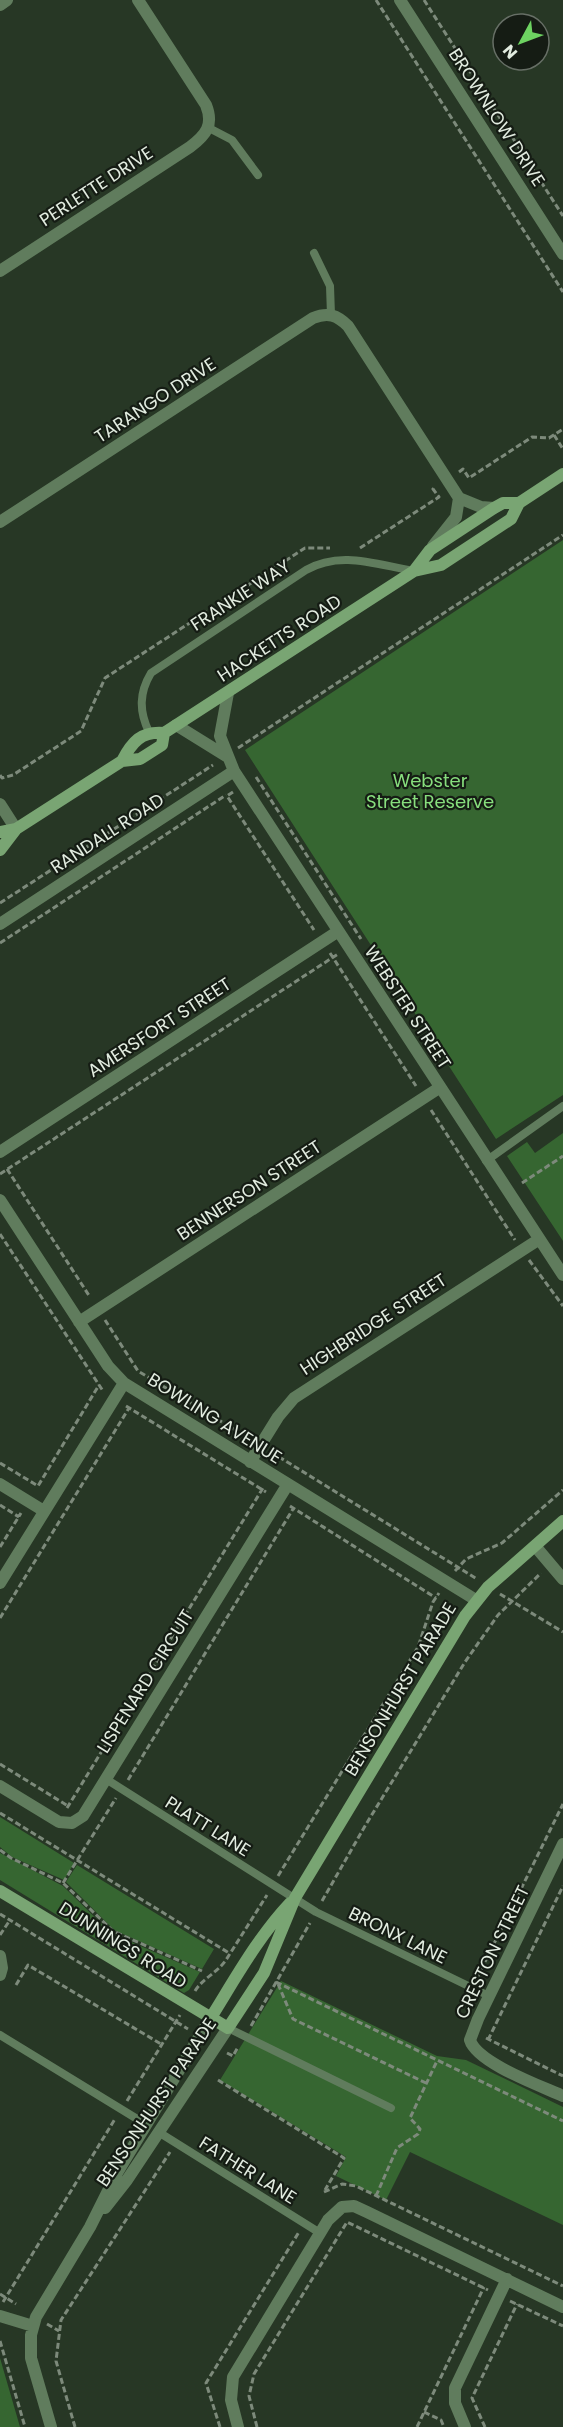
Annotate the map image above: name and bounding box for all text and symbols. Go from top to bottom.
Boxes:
north arrow [491,12,551,72]
street label: BROWNLOW DRIVE [444,44,550,190]
street label: PERLETTE DRIVE [34,140,158,232]
street label: TARANGO DRIVE [89,351,221,449]
street label: FRANKIE WAY [185,553,295,637]
street label: HACKETTS ROAD [212,588,346,688]
park label: Webster Street Reserve [366,768,494,814]
street label: RANDALL ROAD [45,787,169,879]
street label: WEBSTER STREET [359,940,457,1074]
street label: AMERSFORT STREET [82,971,236,1083]
street label: BENNERSON STREET [172,1134,326,1246]
street label: HIGHBRIDGE STREET [295,1267,451,1381]
street label: BOWLING AVENUE [143,1367,287,1469]
street label: BENSONHURST PARADE [338,1597,462,1781]
street label: LISPENARD CIRCUIT [91,1604,200,1758]
street label: PLATT LANE [160,1790,256,1862]
street label: CRESTON STREET [449,1881,535,2023]
street label: DUNNINGS ROAD [54,1896,192,1994]
street label: BRONX LANE [345,1900,451,1970]
street label: BENSONHURST PARADE [90,2013,222,2191]
street label: FATHER LANE [195,2130,301,2210]

